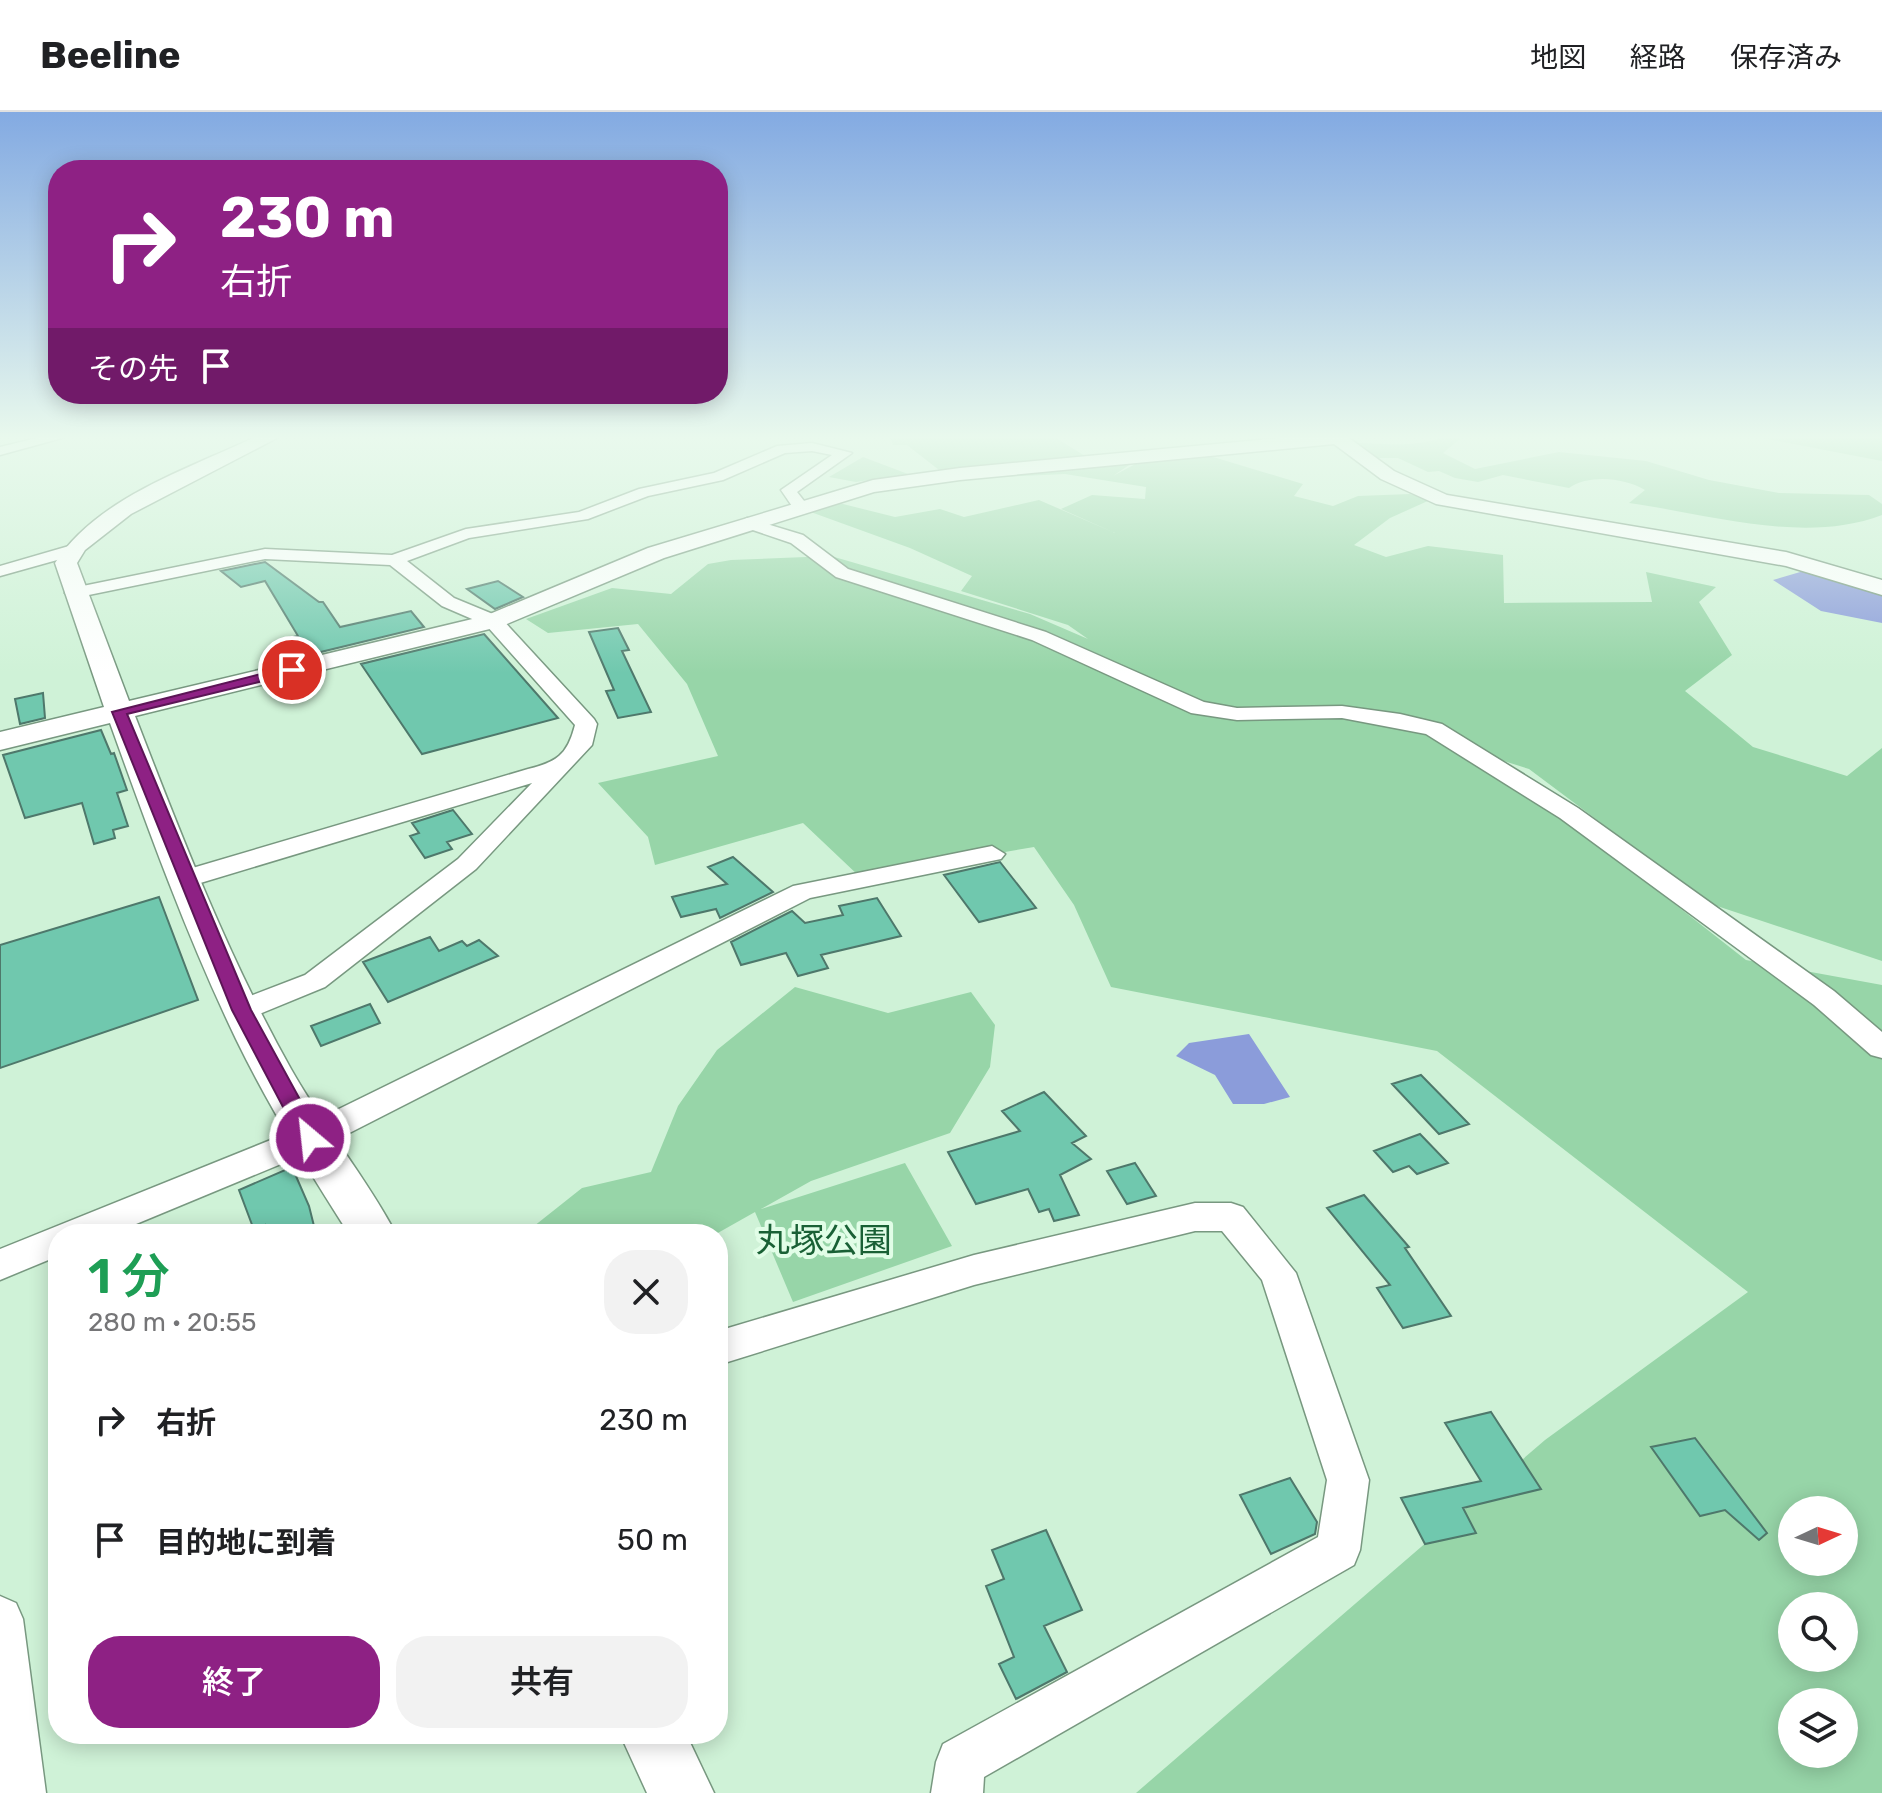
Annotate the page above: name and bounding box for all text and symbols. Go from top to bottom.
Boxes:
text: Beeline [40,32,181,78]
text: 地図 [1530,41,1586,74]
text: 経路 [1630,41,1686,74]
text: 保存済み [1730,41,1842,74]
text: 230 m [220,185,395,251]
icon: right [88,192,192,296]
text: 右折 [220,260,292,303]
icon: arrive [194,344,238,388]
text: その先 [88,351,178,387]
pin [258,636,326,704]
icon: arrive [270,648,314,692]
position arrow [268,1096,352,1180]
park label: 丸塚公園 [756,1220,892,1261]
text: 1 分 [88,1248,170,1305]
button: close [604,1250,688,1334]
text: 280 m · 20:55 [88,1307,256,1338]
icon: right [88,1398,132,1442]
text: 230 m [599,1402,688,1438]
text: 右折 [156,1405,216,1441]
north arrow [1778,1496,1858,1576]
map controls [1778,1496,1858,1768]
icon: arrive [88,1518,132,1562]
text: 50 m [617,1522,688,1558]
text: 目的地に到着 [156,1525,336,1561]
button: search [1778,1592,1858,1672]
button: 終了 [88,1636,380,1728]
button: 共有 [396,1636,688,1728]
button: layers [1778,1688,1858,1768]

